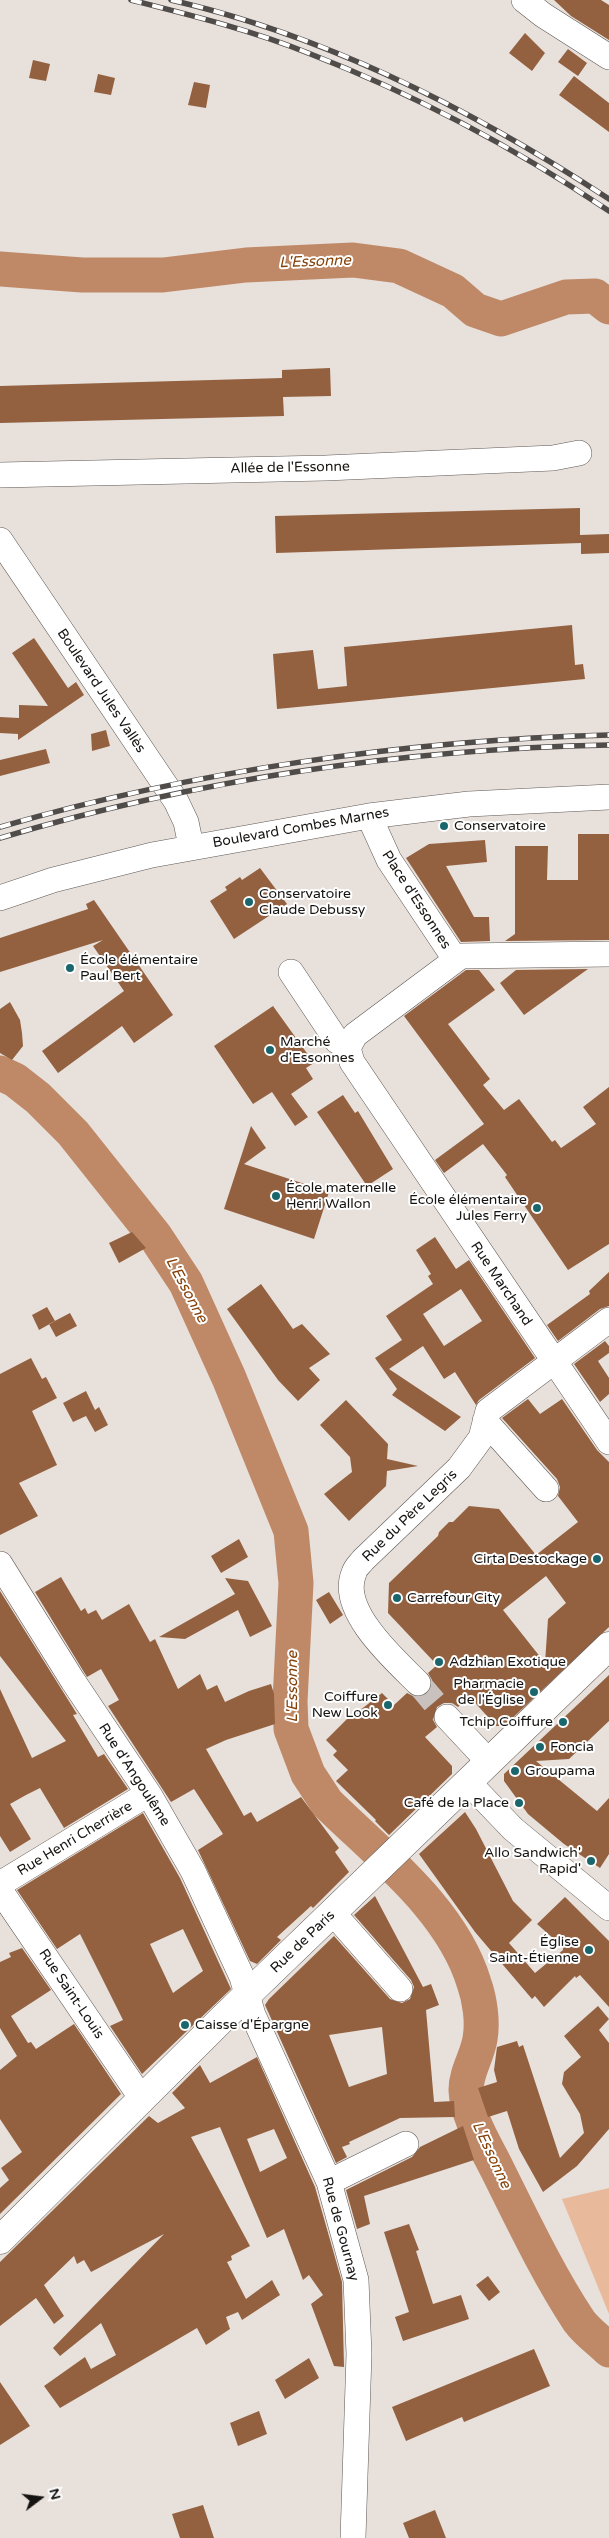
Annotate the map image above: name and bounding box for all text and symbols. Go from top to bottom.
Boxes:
water label: L'Essonne [279,252,351,272]
street label: Allée de l'Essonne [230,459,350,477]
street label: Boulevard Jules Vallès [53,626,149,756]
street label: Boulevard Combes Marnes [212,804,390,852]
place label: Conservatoire [454,818,546,834]
marker: Conservatoire [438,820,450,832]
street label: Place d'Essonnes [378,848,454,952]
place label: Conservatoire Claude Debussy [259,886,365,919]
marker: Conservatoire Claude Debussy [243,896,255,908]
place label: École élémentaire Paul Bert [80,952,198,984]
marker: École élémentaire Paul Bert [64,962,76,974]
place label: Marché d'Essonnes [280,1034,354,1066]
marker: Marché d'Essonnes [264,1044,276,1056]
place label: École maternelle Henri Wallon [286,1180,396,1212]
marker: École maternelle Henri Wallon [270,1190,282,1202]
place label: École élémentaire Jules Ferry [409,1192,527,1224]
marker: École élémentaire Jules Ferry [531,1202,543,1214]
street label: Rue Marchand [467,1239,535,1329]
water label: L'Essonne [161,1254,211,1326]
street label: Rue du Père Legris [359,1466,461,1566]
place label: Cirta Destockage [473,1551,587,1567]
marker: Cirta Destockage [591,1553,603,1565]
place label: Carrefour City [407,1590,500,1606]
marker: Carrefour City [391,1592,403,1604]
water label: L'Essonne [284,1651,302,1723]
place label: Adzhian Exotique [449,1654,566,1670]
marker: Adzhian Exotique [433,1656,445,1668]
place label: Pharmacie de l'Église [453,1676,524,1708]
marker: Pharmacie de l'Église [528,1686,540,1698]
place label: Coiffure New Look [312,1689,378,1721]
marker: Coiffure New Look [382,1699,394,1711]
place label: Tchip Coiffure [459,1714,553,1730]
marker: Tchip Coiffure [557,1716,569,1728]
street label: Rue d'Angoulême [95,1721,173,1829]
place label: Foncia [550,1739,594,1755]
marker: Foncia [534,1741,546,1753]
place label: Groupama [525,1763,595,1779]
marker: Groupama [509,1765,521,1777]
place label: Café de la Place [404,1795,509,1811]
marker: Café de la Place [513,1797,525,1809]
street label: Rue Henri Cherrière [15,1798,135,1880]
place label: Allo Sandwich' Rapid' [484,1845,581,1878]
marker: Allo Sandwich' Rapid' [585,1855,597,1867]
street label: Rue de Paris [267,1907,339,1977]
place label: Église Saint-Étienne [489,1934,579,1966]
marker: Église Saint-Étienne [583,1944,595,1956]
street label: Rue Saint-Louis [35,1946,107,2042]
place label: Caisse d'Épargne [195,2017,309,2033]
marker: Caisse d'Épargne [179,2019,191,2031]
water label: L'Essonne [468,2119,514,2191]
street label: Rue de Gournay [318,2175,362,2283]
north arrow [15,2473,65,2523]
text: N [45,2486,65,2502]

